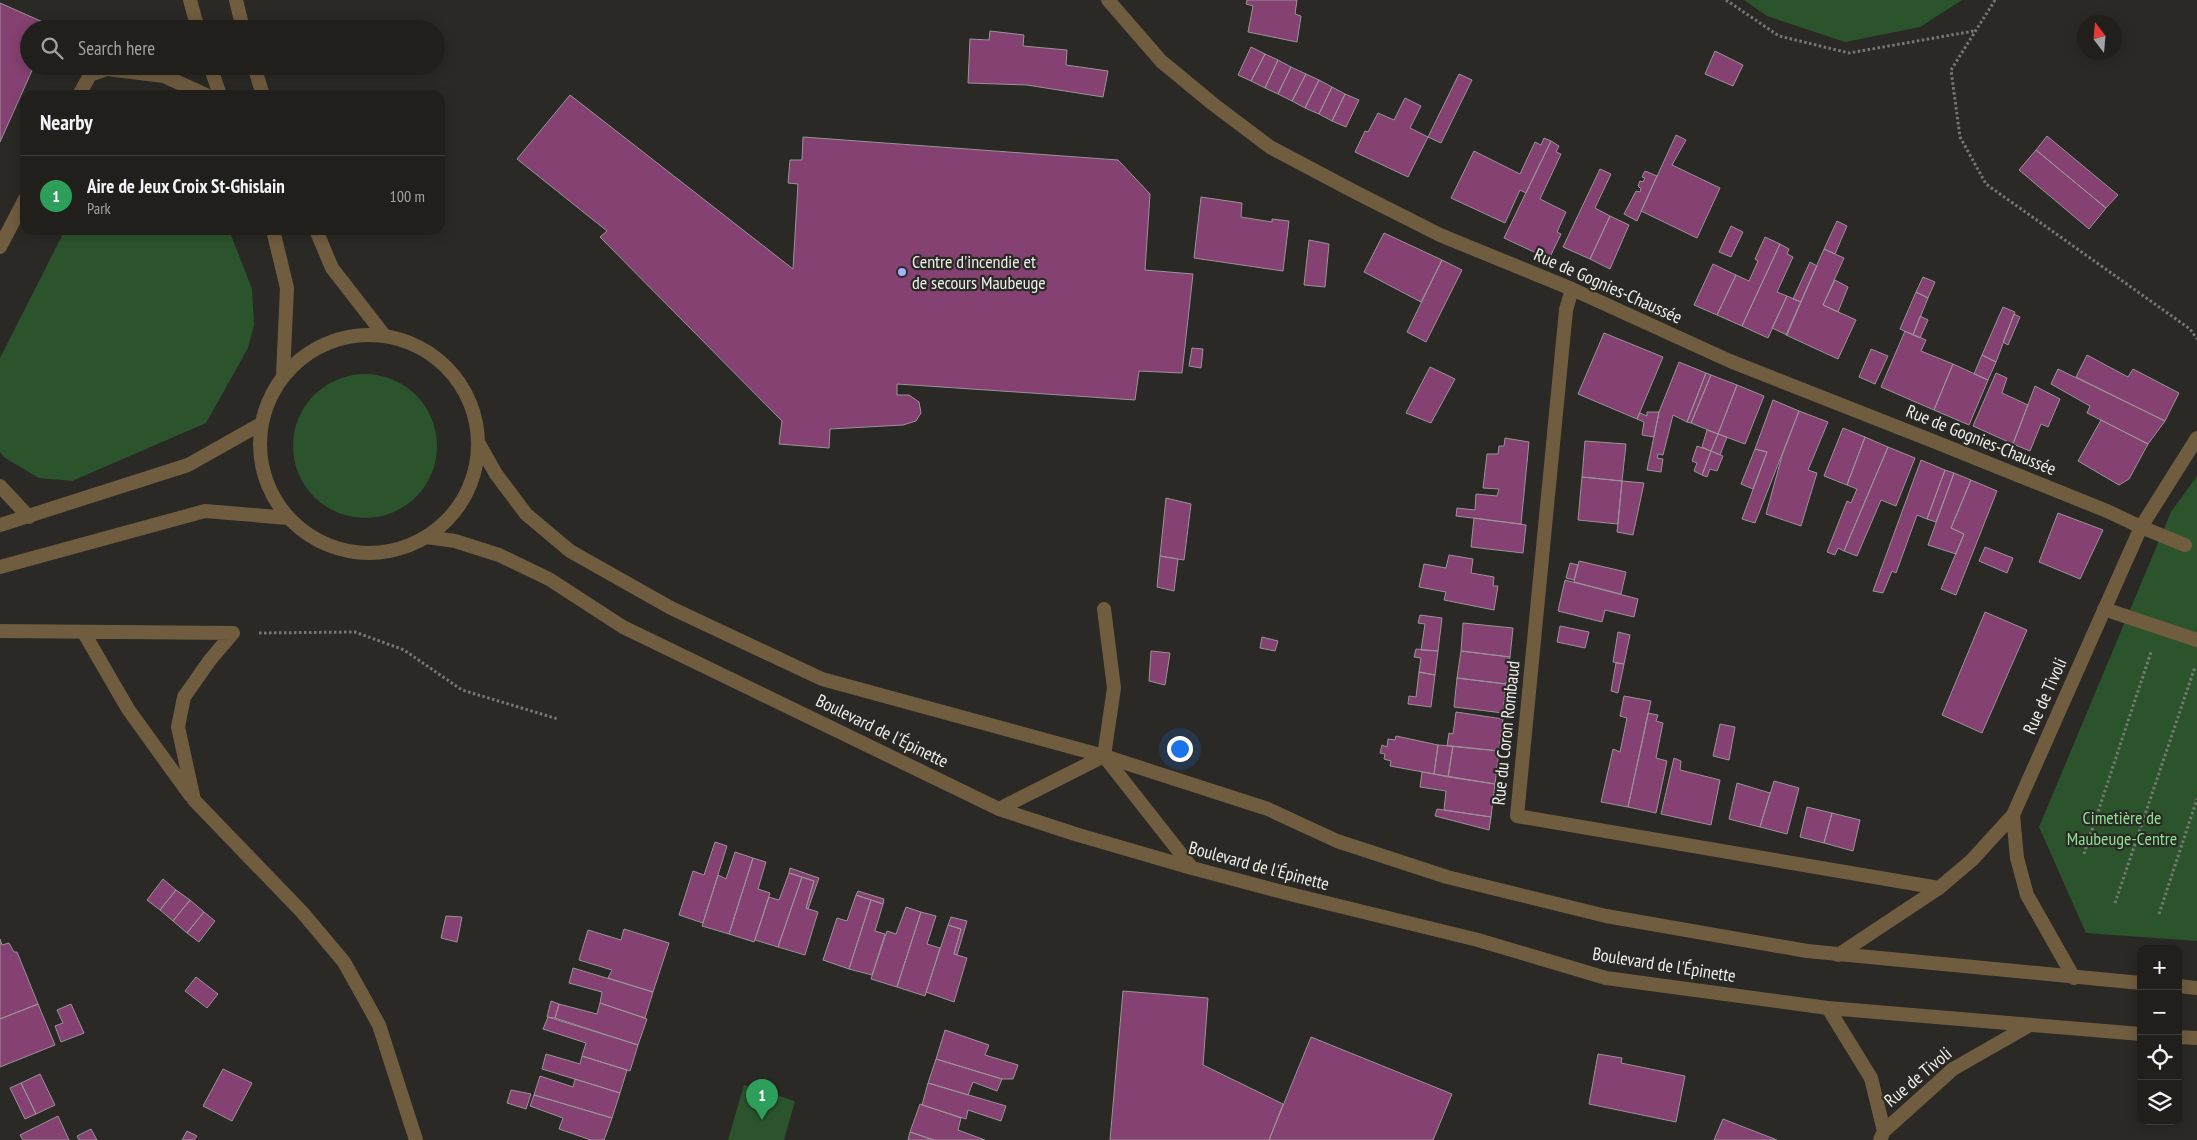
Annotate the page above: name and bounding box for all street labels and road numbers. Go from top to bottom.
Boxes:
street label: Rue de Gognies-Chaussée [1531,243,1686,329]
street label: Rue de Gognies-Chaussée [1903,399,2060,480]
street label: Rue de Tivoli [2018,654,2072,738]
street label: Rue du Coron Rombaud [1486,660,1525,806]
street label: Boulevard de l'Épinette [812,689,952,773]
street label: Boulevard de l'Épinette [1186,836,1332,895]
street label: Boulevard de l'Épinette [1591,942,1737,987]
street label: Rue de Tivoli [1879,1042,1956,1111]

